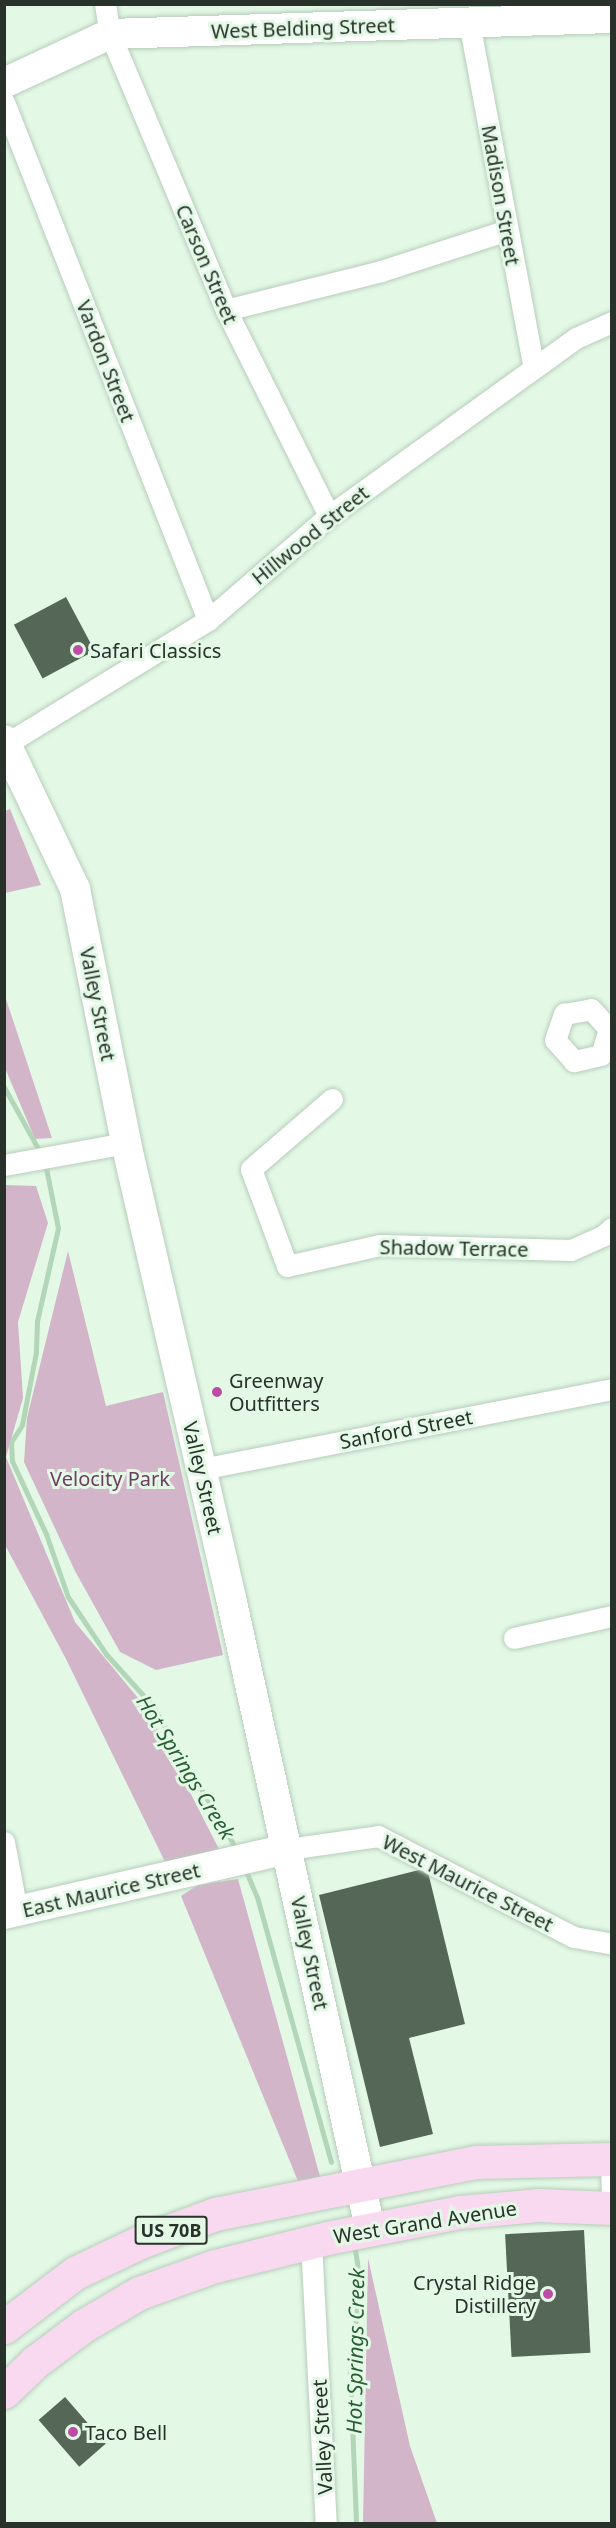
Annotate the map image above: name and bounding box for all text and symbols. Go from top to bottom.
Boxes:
street label: West Belding Street [211,13,395,43]
street label: Madison Street [477,123,525,267]
street label: Carson Street [171,201,243,327]
street label: Vardon Street [72,297,140,425]
street label: Hillwood Street [247,481,373,589]
place label: Safari Classics [90,638,221,662]
marker: Safari Classics [71,643,85,657]
street label: Valley Street [75,945,121,1063]
street label: Shadow Terrace [379,1235,529,1261]
place label: Greenway Outfitters [229,1368,323,1415]
marker: Greenway Outfitters [210,1385,224,1399]
street label: Sanford Street [338,1404,474,1454]
street label: Valley Street [178,1419,228,1537]
park label: Velocity Park [50,1466,170,1490]
water label: Hot Springs Creek [131,1690,241,1844]
street label: West Maurice Street [379,1830,557,1936]
street label: East Maurice Street [20,1858,202,1922]
street label: Valley Street [286,1894,334,2012]
street label: West Grand Avenue [332,2196,518,2248]
road number: US 70B [134,2215,208,2245]
water label: Hot Springs Creek [341,2268,369,2434]
place label: Crystal Ridge Distillery [413,2270,536,2317]
marker: Crystal Ridge Distillery [541,2287,555,2301]
street label: Valley Street [307,2379,337,2495]
place label: Taco Bell [85,2420,167,2444]
marker: Taco Bell [66,2425,80,2439]

